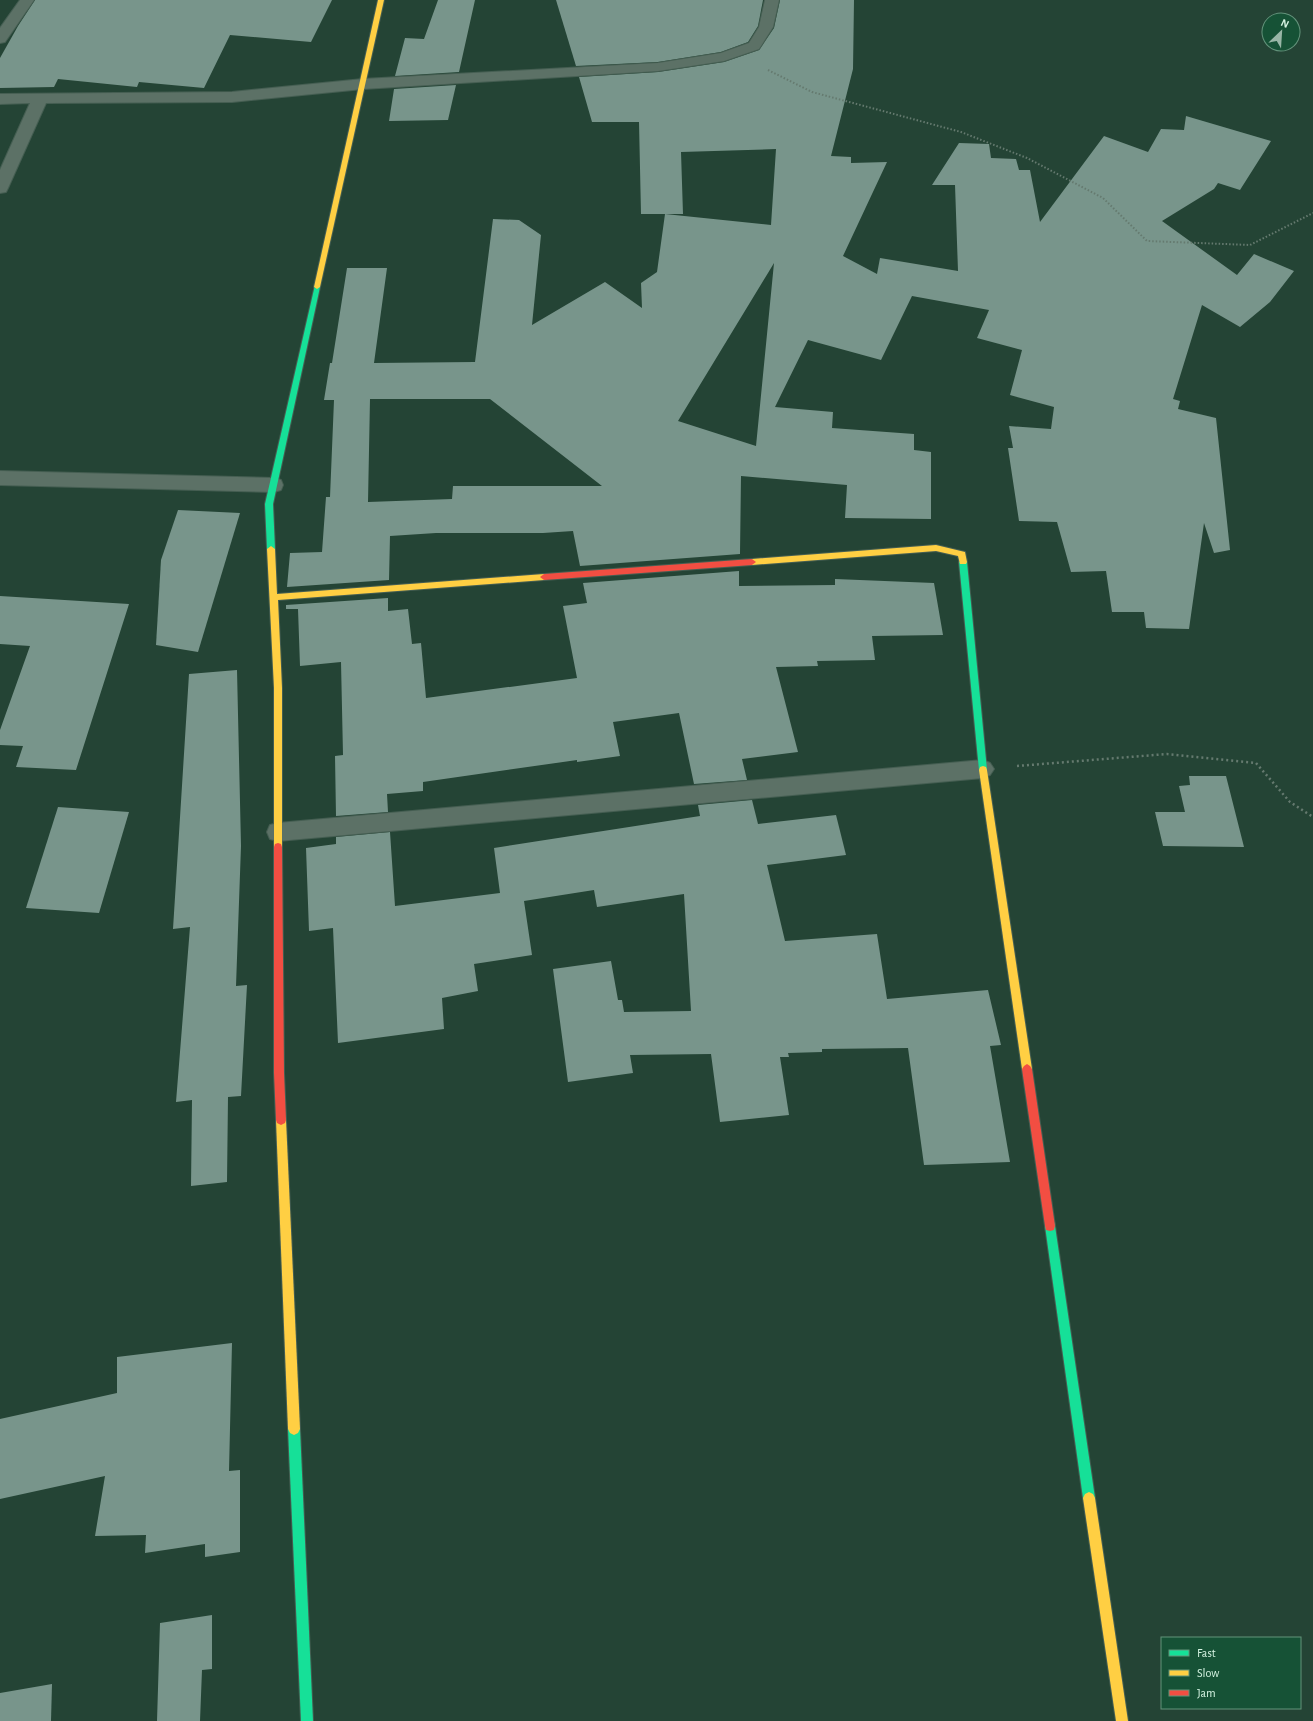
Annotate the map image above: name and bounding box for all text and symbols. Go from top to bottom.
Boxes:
north arrow [1261,12,1301,52]
text: N [1279,17,1291,30]
legend [1161,1637,1301,1709]
text: Fast [1197,1647,1216,1659]
text: Slow [1197,1667,1219,1679]
text: Jam [1197,1687,1216,1699]

